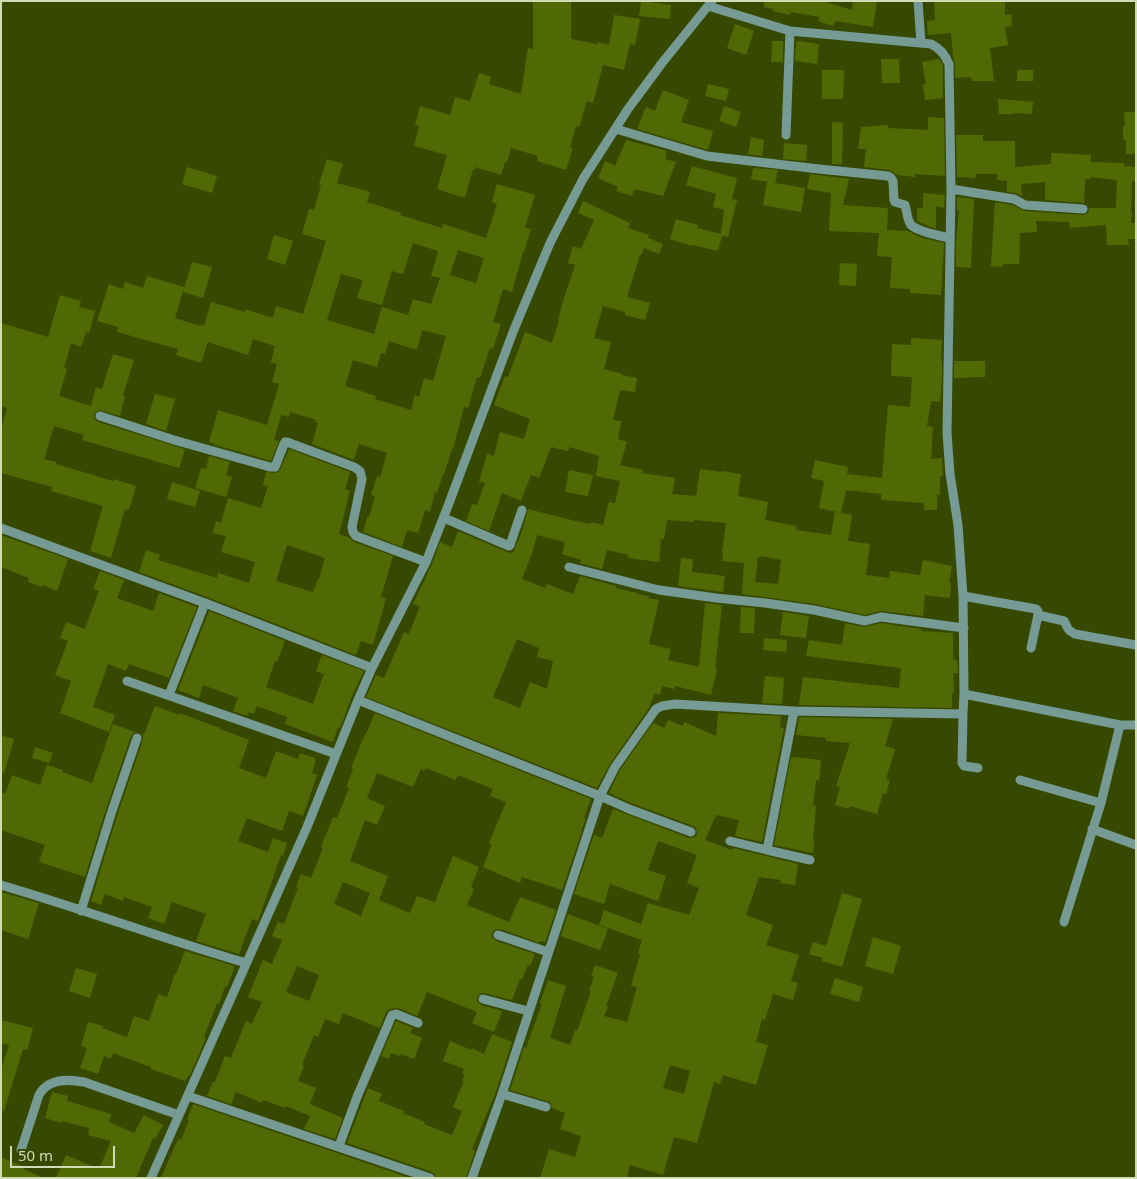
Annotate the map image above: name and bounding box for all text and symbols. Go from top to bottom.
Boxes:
scale bar [12,1136,118,1168]
text: 50 m [18,1145,53,1165]

